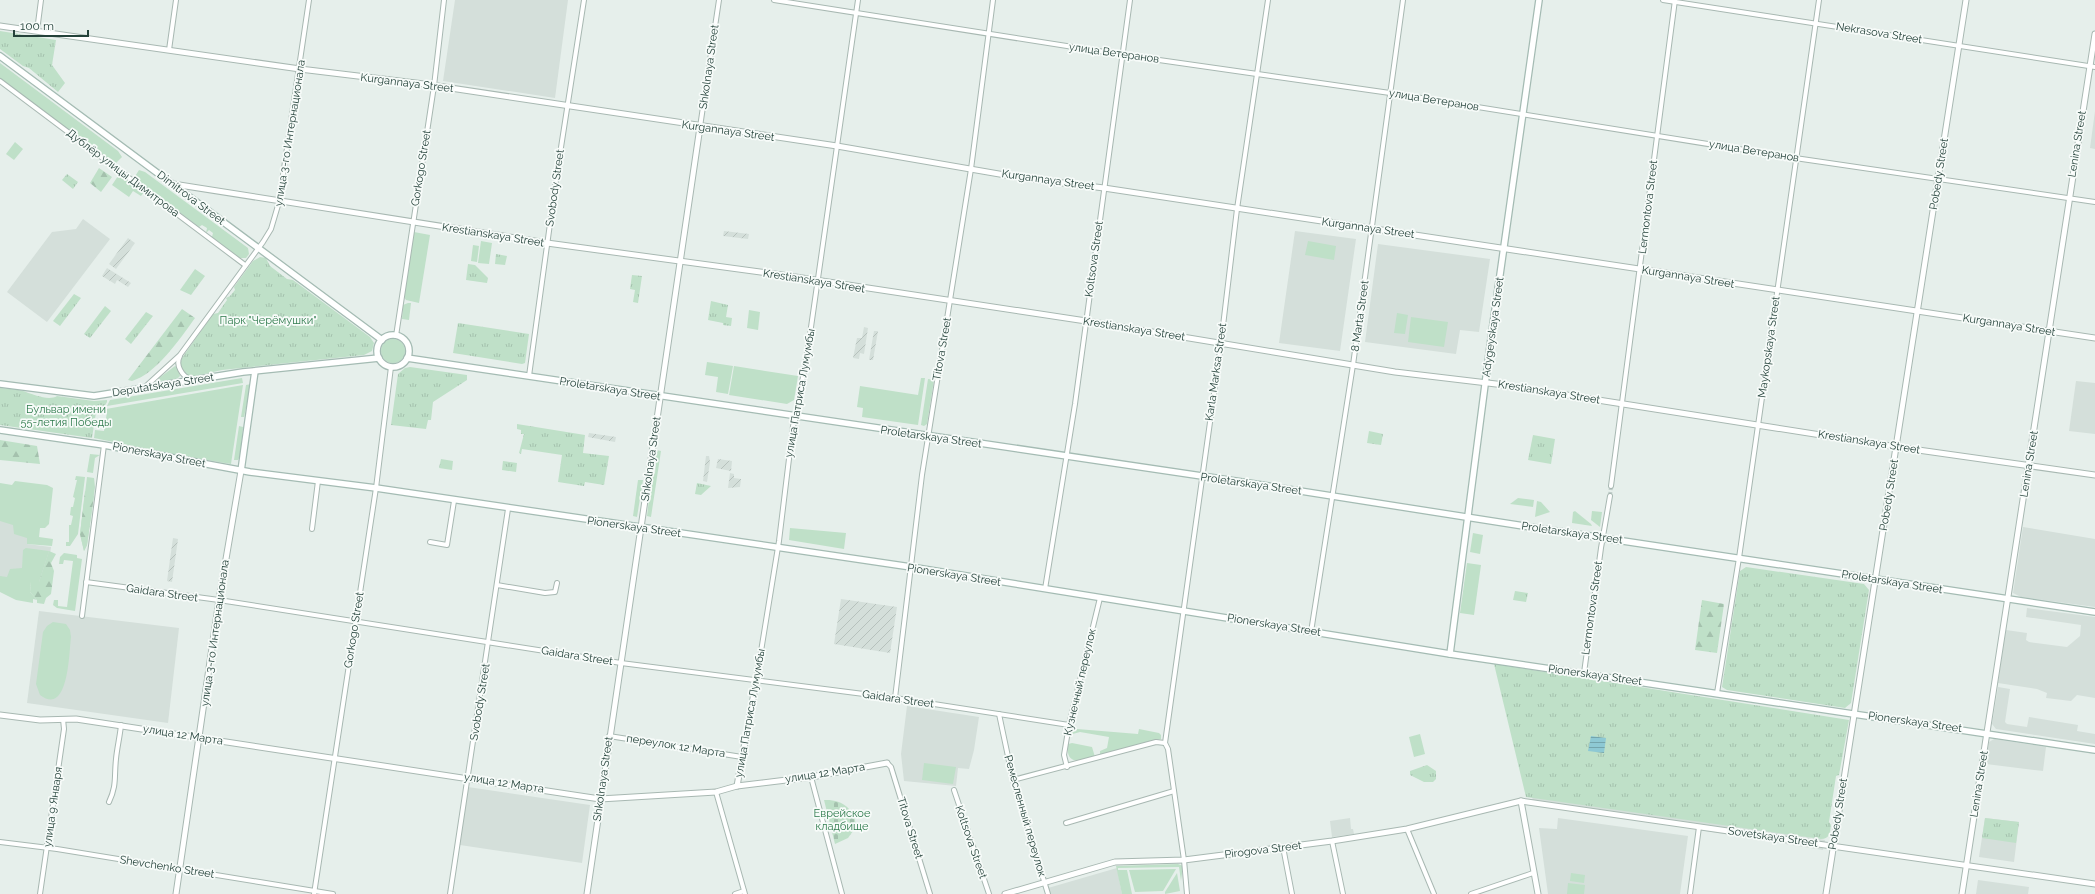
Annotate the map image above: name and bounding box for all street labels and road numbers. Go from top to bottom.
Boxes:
street label: Nekrasova Street [1835,20,1923,46]
street label: Shkolnaya Street [697,23,721,110]
street label: улица Ветеранов [1068,40,1160,66]
street label: улица 3-го Интернационала [272,59,308,207]
street label: Kurgannaya Street [360,71,455,95]
street label: улица Ветеранов [1388,86,1480,114]
street label: Lenina Street [2065,109,2089,178]
street label: Kurgannaya Street [681,118,776,144]
street label: Дублёр улицы Димитрова [64,126,182,220]
street label: Gorkogo Street [409,129,433,207]
street label: улица Ветеранов [1708,137,1800,165]
street label: Pobedy Street [1927,137,1951,211]
street label: Svobody Street [543,148,567,227]
street label: Lermontova Street [1636,159,1660,255]
street label: Kurgannaya Street [1001,167,1096,193]
street label: Dimitrova Street [155,168,228,228]
street label: Kurgannaya Street [1321,215,1416,241]
street label: Koltsova Street [1082,220,1106,298]
street label: Krestianskaya Street [441,221,545,250]
street label: Kurgannaya Street [1641,263,1736,291]
street label: Krestianskaya Street [762,267,866,296]
street label: Adygeyskaya Street [1480,276,1506,378]
street label: 8 Marta Street [1349,279,1371,352]
street label: Maykopskaya Street [1755,295,1783,399]
street label: Kurgannaya Street [1962,311,2057,339]
street label: Krestianskaya Street [1082,315,1186,344]
street label: Titova Street [930,316,954,382]
street label: Karla Marksa Street [1203,322,1229,422]
street label: улица Патриса Лумумбы [782,328,818,458]
street label: Deputatskaya Street [111,370,215,399]
street label: Proletarskaya Street [559,375,662,403]
street label: Krestianskaya Street [1497,378,1601,407]
street label: Shkolnaya Street [639,415,663,502]
street label: Proletarskaya Street [880,423,983,451]
street label: Krestianskaya Street [1817,428,1921,457]
street label: Lenina Street [2017,429,2041,498]
street label: Pionerskaya Street [111,440,207,470]
street label: Pobedy Street [1877,458,1901,532]
street label: Proletarskaya Street [1200,470,1303,498]
street label: Pionerskaya Street [586,514,682,540]
street label: Proletarskaya Street [1521,519,1624,547]
street label: улица 3-го Интернационала [198,559,232,707]
street label: Lermontova Street [1579,560,1605,656]
street label: Pionerskaya Street [906,561,1002,589]
street label: Proletarskaya Street [1841,568,1944,596]
street label: Gaidara Street [125,582,199,605]
street label: Gorkogo Street [342,591,366,669]
street label: Pionerskaya Street [1226,611,1322,639]
street label: Кузнечный переулок [1061,627,1099,737]
street label: Gaidara Street [540,644,614,668]
street label: улица Патриса Лумумбы [732,648,768,778]
street label: Svobody Street [467,662,493,741]
street label: Pionerskaya Street [1547,662,1643,688]
street label: Gaidara Street [861,688,935,711]
street label: Pionerskaya Street [1867,709,1963,735]
street label: улица 12 Марта [142,722,224,748]
street label: переулок 12 Марта [626,732,726,760]
street label: Shkolnaya Street [591,735,615,822]
street label: Lenina Street [1967,749,1991,818]
street label: Ремесленный переулок [1001,754,1049,879]
street label: улица 12 Марта [784,760,866,786]
street label: улица 9 Января [41,766,65,848]
street label: улица 12 Марта [463,770,545,796]
street label: Pobedy Street [1826,777,1850,851]
street label: Titova Street [894,795,926,861]
street label: Koltsova Street [952,804,990,881]
street label: Sovetskaya Street [1727,824,1819,850]
street label: Pirogova Street [1224,839,1303,861]
street label: Shevchenko Street [119,853,216,881]

